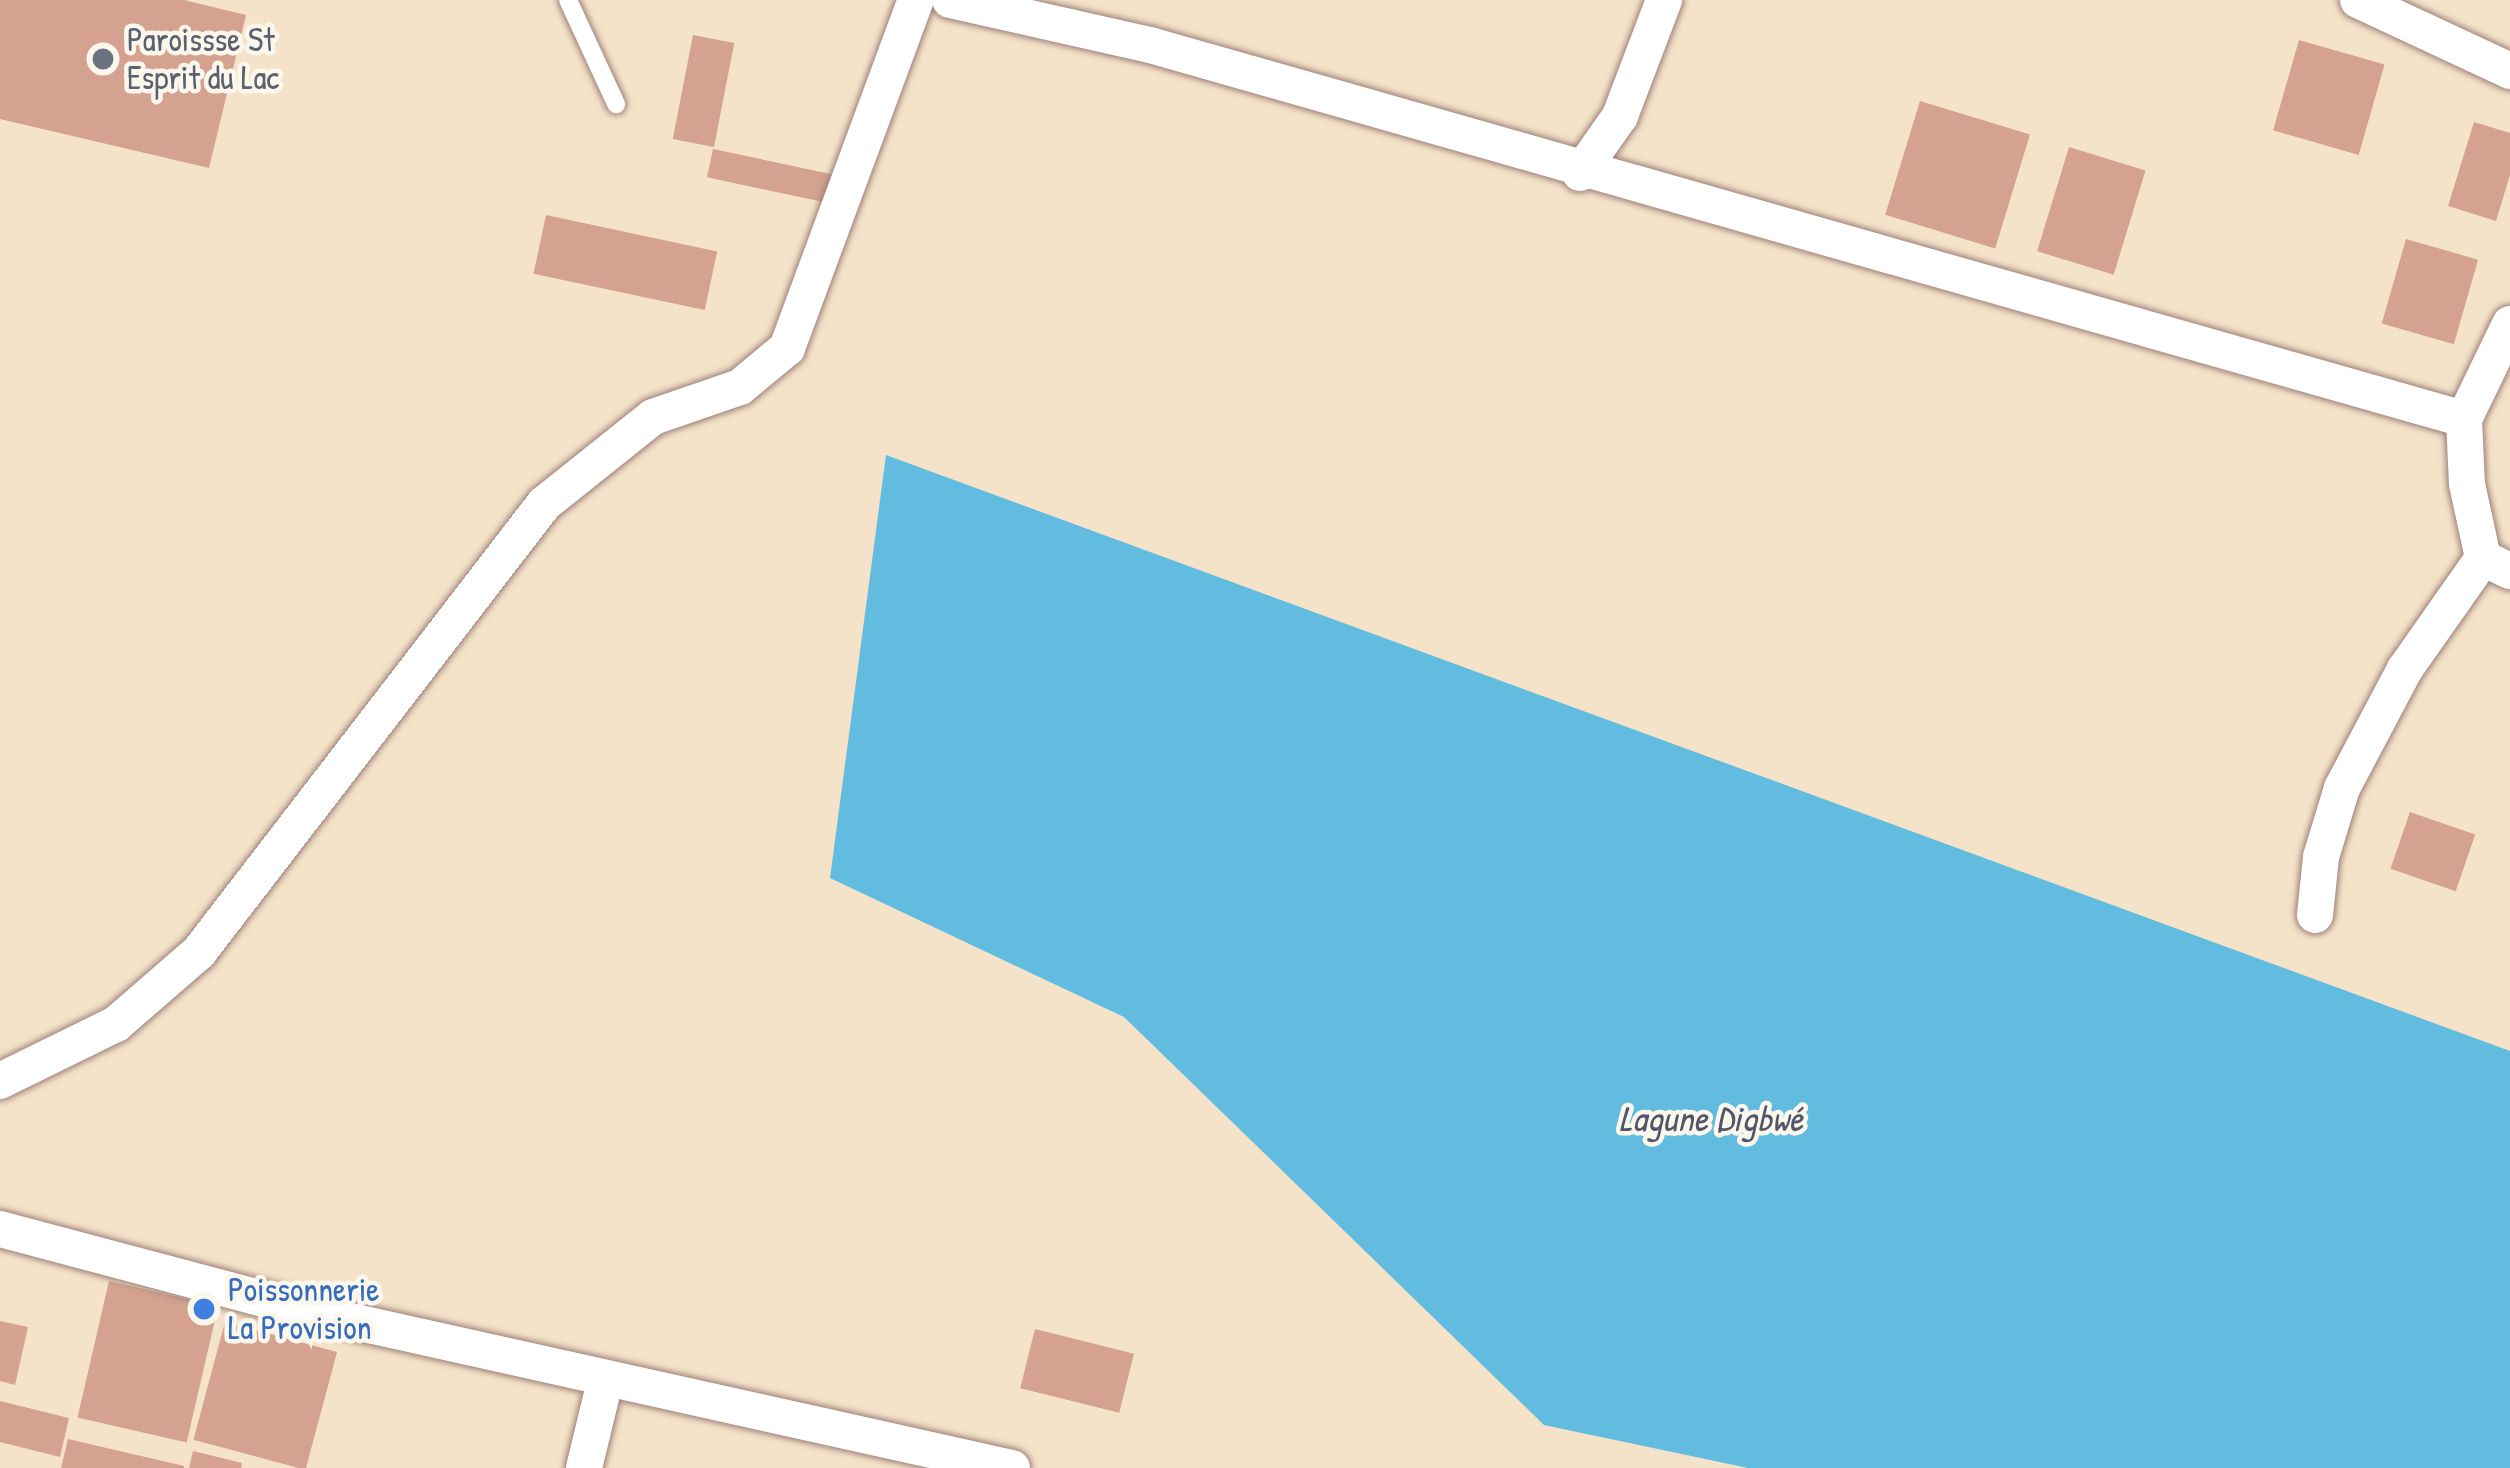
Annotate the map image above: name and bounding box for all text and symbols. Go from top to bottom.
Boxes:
place label: Paroissse St Esprit du Lac [127,20,279,98]
marker: Paroissse St Esprit du Lac [90,46,116,72]
water label: Lagune Digbwé [1619,1096,1803,1140]
place label: Poissonnerie La Provision [228,1270,379,1348]
marker: Poissonnerie La Provision [191,1296,217,1322]

